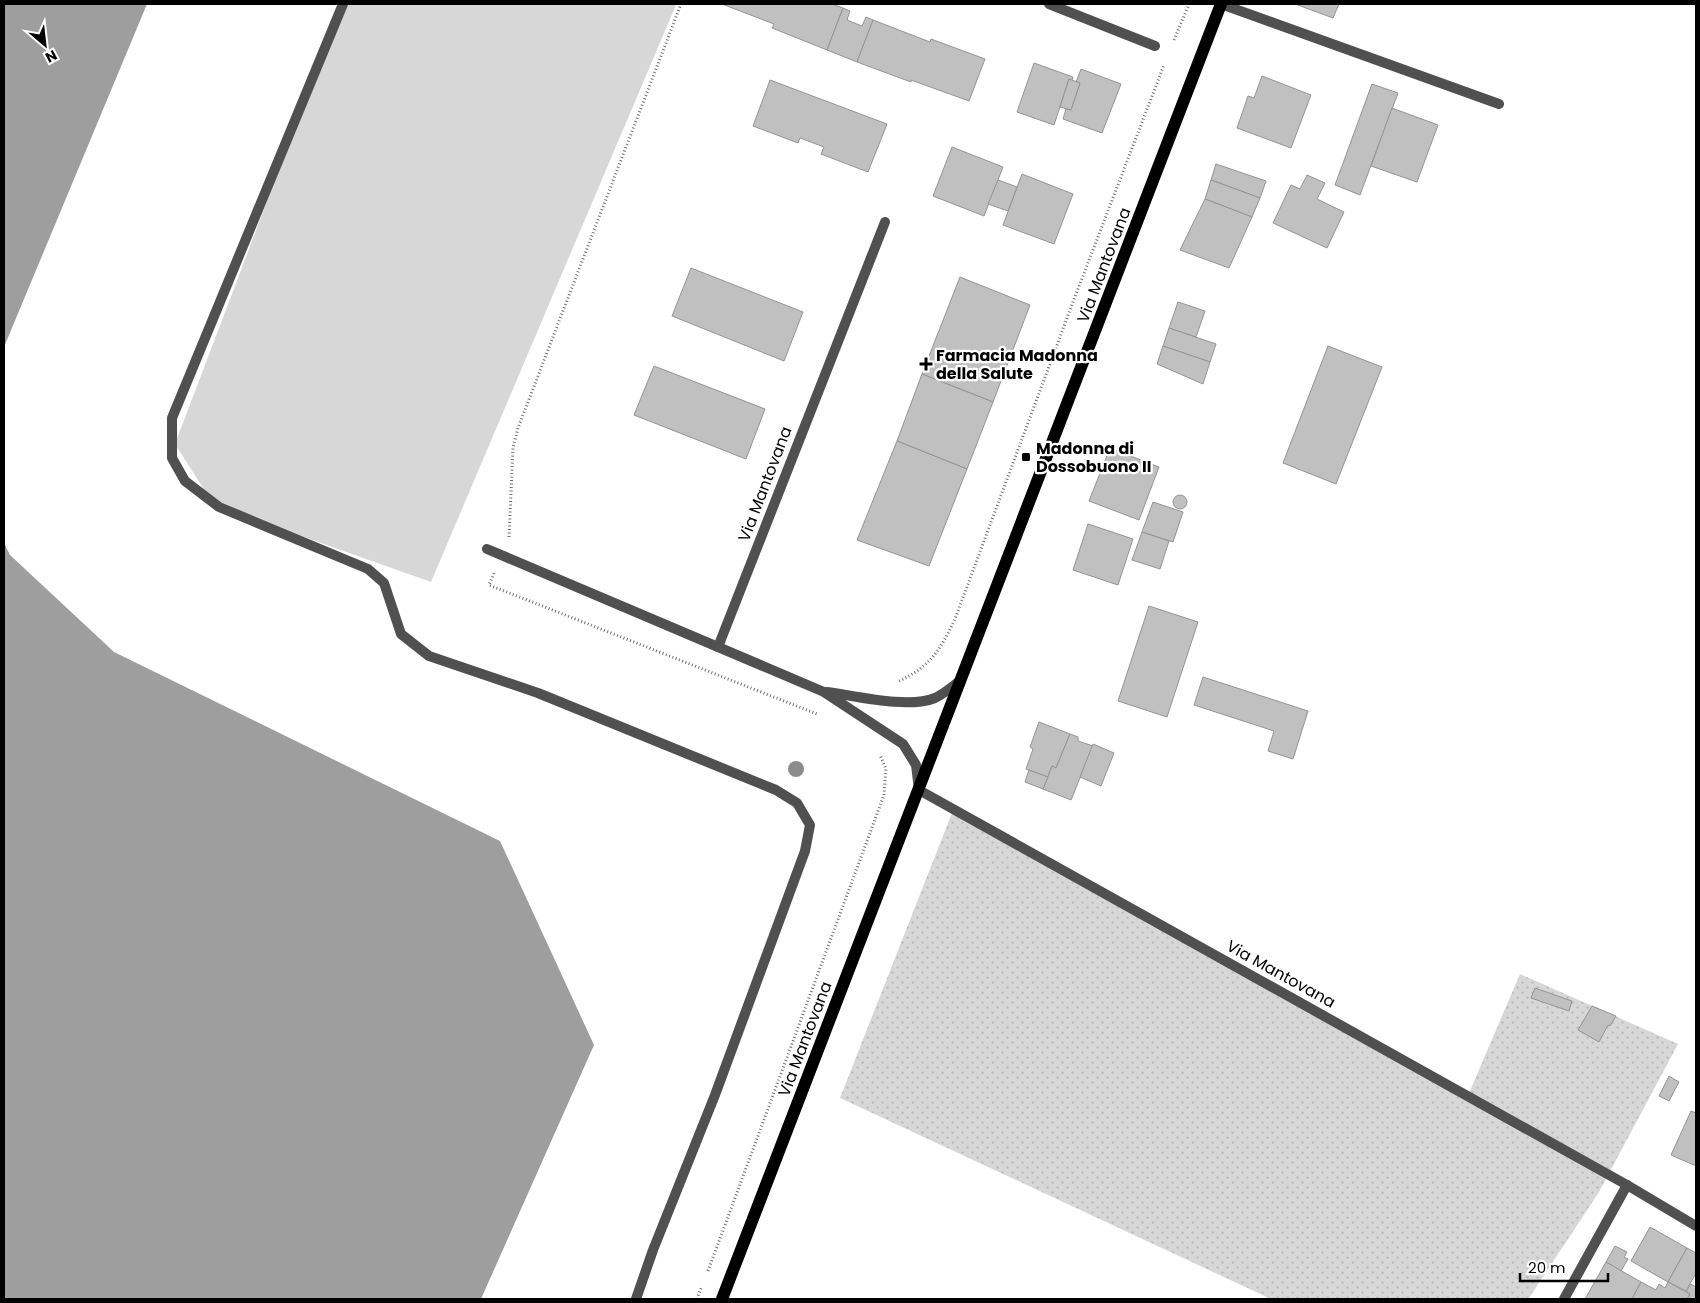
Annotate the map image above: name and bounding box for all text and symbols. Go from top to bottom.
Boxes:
north arrow [20,20,70,70]
text: N [42,45,60,68]
street label: Via Mantovana [1071,204,1137,326]
place label: Farmacia Madonna della Salute [936,344,1098,385]
marker: Farmacia Madonna della Salute [920,358,932,370]
street label: Via Mantovana [732,423,798,545]
place label: Madonna di Dossobuono II [1036,437,1152,478]
marker: Madonna di Dossobuono II [1020,451,1032,463]
street label: Via Mantovana [1222,934,1340,1014]
street label: Via Mantovana [772,978,838,1100]
scale bar [1520,1250,1608,1282]
text: 20 m [1528,1257,1566,1278]

